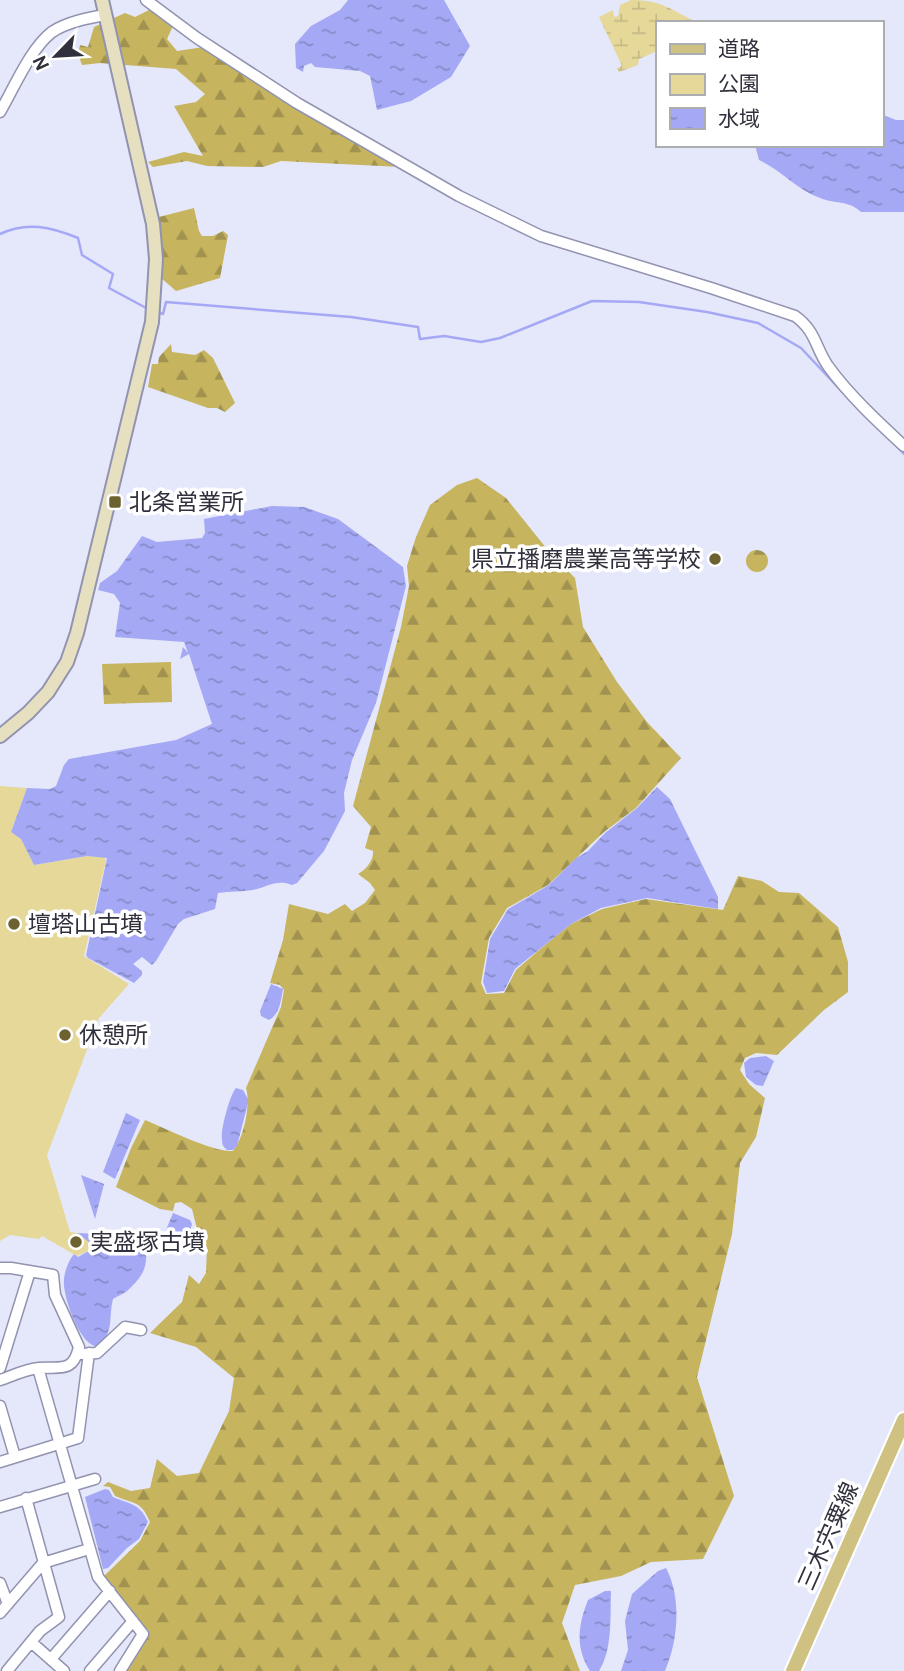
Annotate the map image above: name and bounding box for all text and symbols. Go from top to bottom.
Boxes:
north arrow [21,21,91,91]
legend [656,21,883,147]
text: 道路 [718,36,760,61]
text: N [28,52,54,74]
text: 公園 [718,71,760,96]
text: 水域 [718,106,760,131]
place label: 北条営業所 [129,488,244,516]
marker: 北条営業所 [107,494,123,510]
place label: 県立播磨農業高等学校 [471,545,701,573]
marker: 県立播磨農業高等学校 [707,551,723,567]
place label: 壇塔山古墳 [28,910,143,938]
marker: 壇塔山古墳 [6,916,22,932]
place label: 休憩所 [79,1021,148,1049]
marker: 休憩所 [57,1027,73,1043]
place label: 実盛塚古墳 [90,1228,205,1256]
marker: 実盛塚古墳 [68,1234,84,1250]
street label: 三木宍粟線 [792,1478,864,1594]

